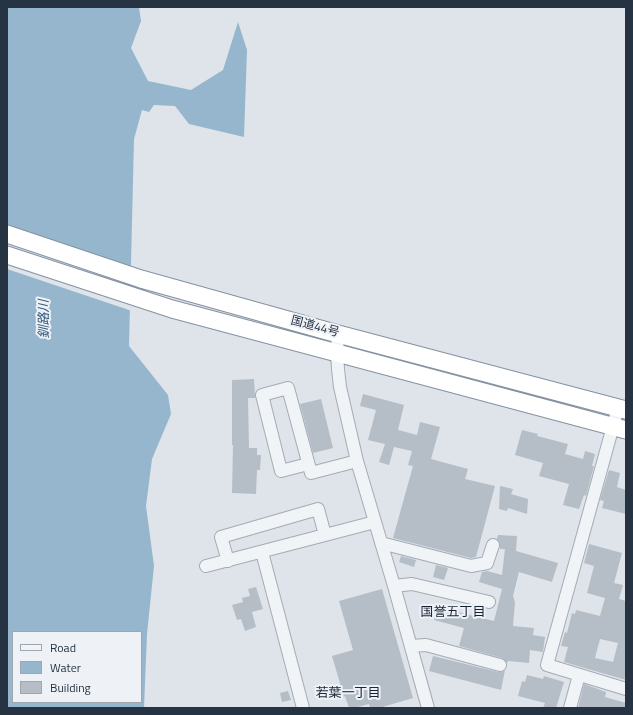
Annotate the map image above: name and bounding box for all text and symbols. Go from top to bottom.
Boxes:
water label: 釧路川 [37,299,53,339]
street label: 国道44号 [289,314,341,340]
district label: 国誉五丁目 [421,605,485,621]
legend [12,631,142,703]
text: Road [50,638,76,657]
text: Water [50,658,81,677]
text: Building [50,678,91,697]
district label: 若葉一丁目 [316,686,380,702]

